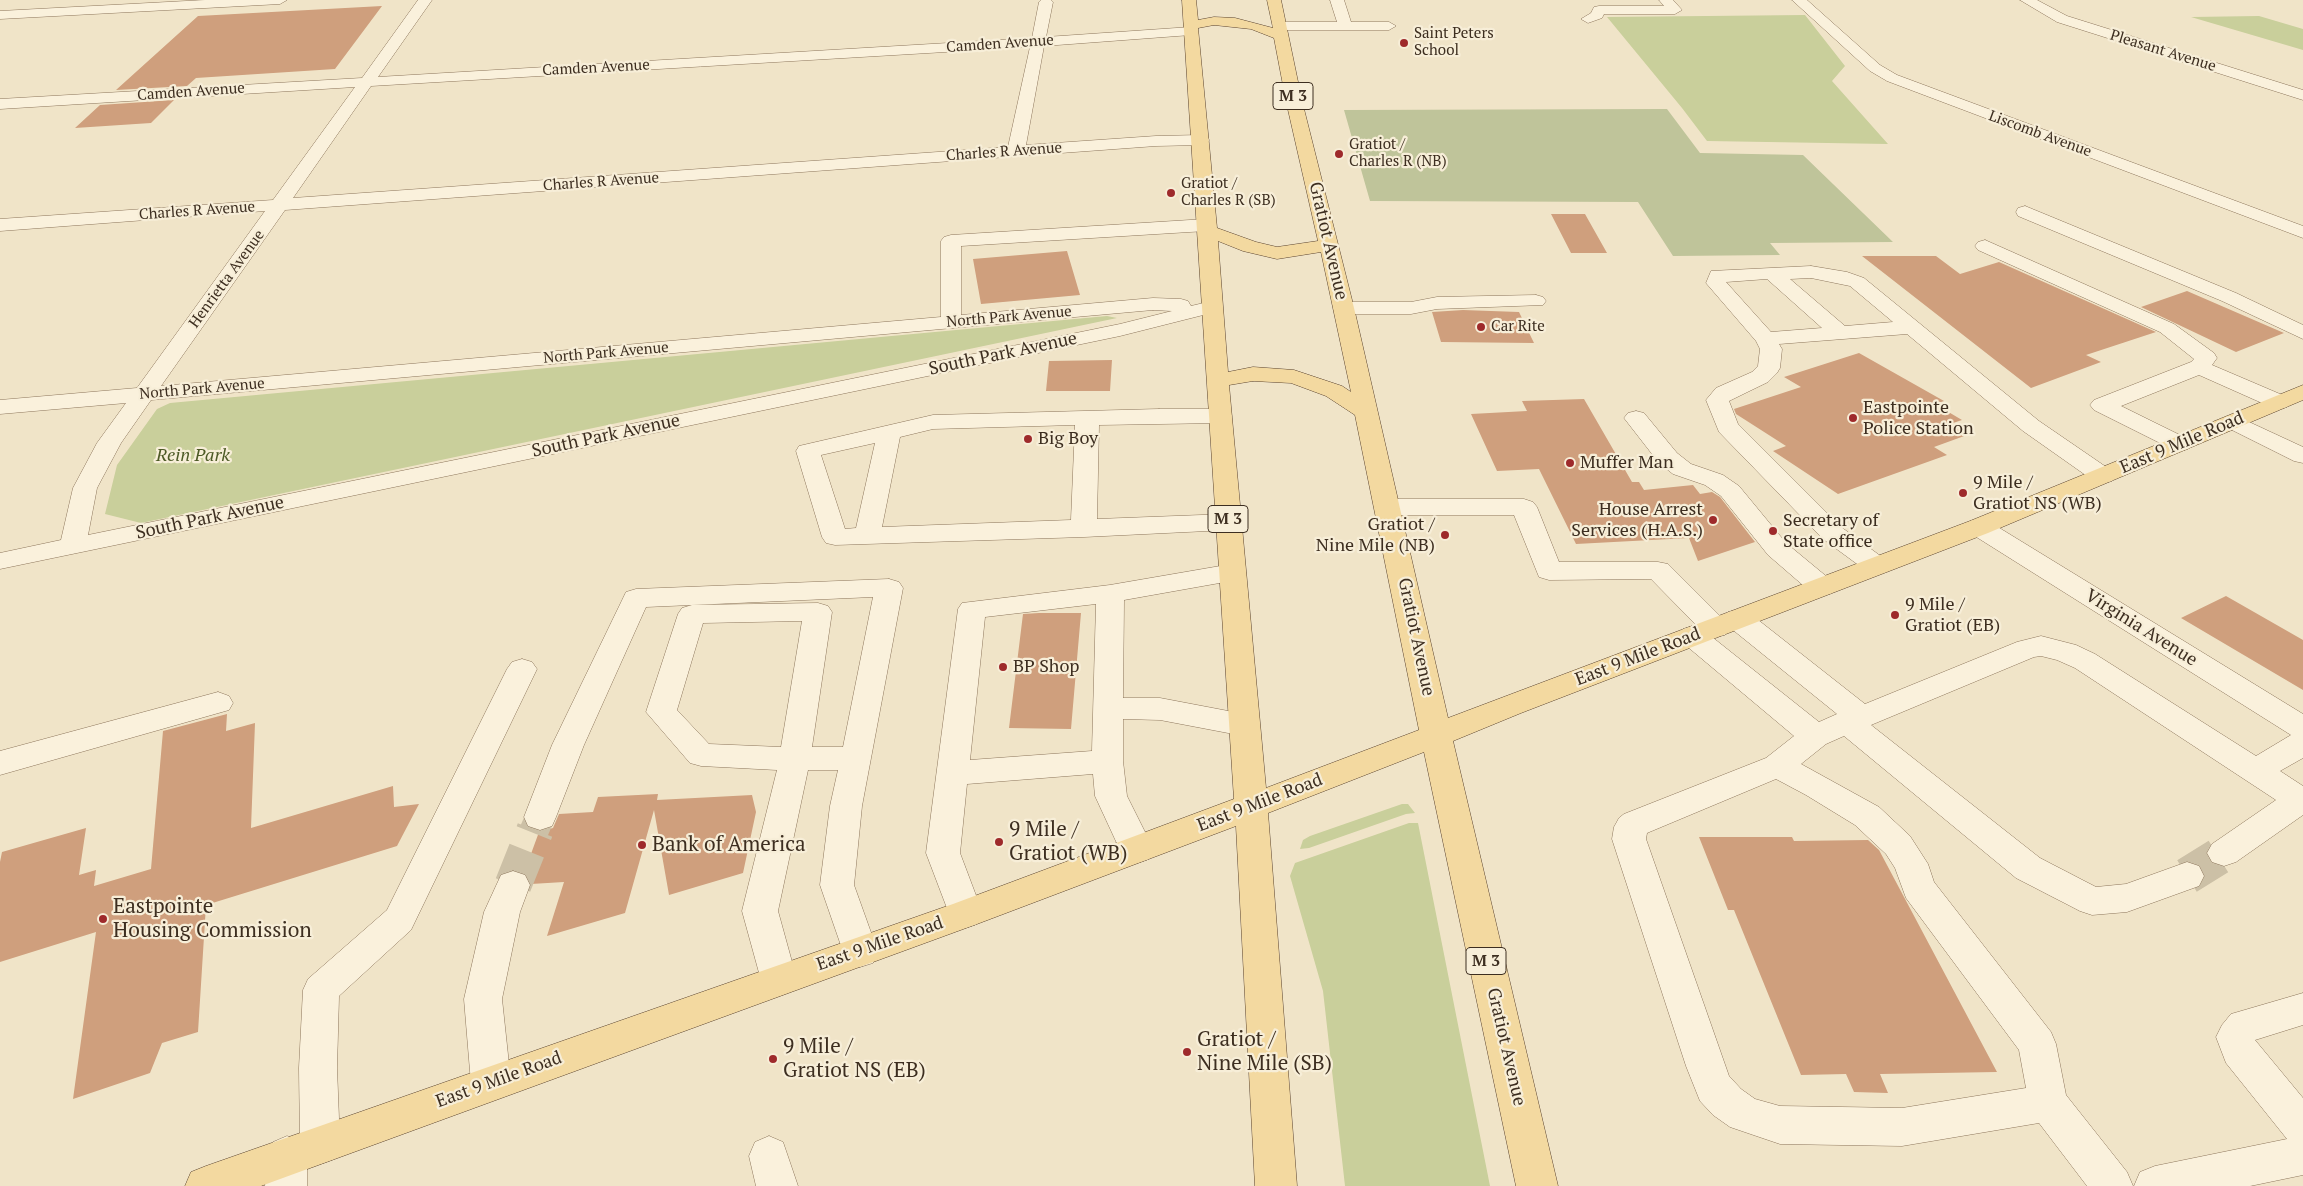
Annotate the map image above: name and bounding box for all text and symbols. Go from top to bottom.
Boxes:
place label: Saint Peters School [1414,25,1494,60]
street label: Pleasant Avenue [2108,26,2218,76]
street label: Camden Avenue [946,31,1054,57]
marker: Saint Peters School [1398,37,1410,49]
street label: Camden Avenue [542,56,650,80]
street label: Camden Avenue [137,79,245,105]
road number: M 3 [1273,82,1313,110]
street label: Liscomb Avenue [1986,107,2094,161]
place label: Gratiot / Charles R (NB) [1349,136,1447,171]
street label: Charles R Avenue [945,139,1063,165]
marker: Gratiot / Charles R (NB) [1333,148,1345,160]
street label: Charles R Avenue [542,169,660,195]
place label: Gratiot / Charles R (SB) [1181,175,1276,210]
street label: Gratiot Avenue [1304,180,1352,302]
marker: Gratiot / Charles R (SB) [1165,187,1177,199]
street label: Charles R Avenue [138,198,256,224]
street label: Henrietta Avenue [185,227,269,331]
street label: North Park Avenue [946,303,1072,331]
place label: Car Rite [1491,318,1545,336]
marker: Car Rite [1475,321,1487,333]
street label: South Park Avenue [927,328,1079,380]
street label: North Park Avenue [543,339,669,367]
street label: North Park Avenue [139,375,265,403]
place label: Eastpointe Police Station [1863,397,1974,439]
street label: East 9 Mile Road [2117,407,2247,479]
street label: South Park Avenue [530,410,682,462]
marker: Eastpointe Police Station [1847,412,1859,424]
place label: Big Boy [1038,428,1098,450]
marker: Big Boy [1022,433,1034,445]
park label: Rein Park [156,445,230,467]
place label: Muffer Man [1580,452,1674,474]
marker: Muffer Man [1564,457,1576,469]
place label: 9 Mile / Gratiot NS (WB) [1973,472,2102,514]
marker: 9 Mile / Gratiot NS (WB) [1957,487,1969,499]
street label: South Park Avenue [134,492,286,544]
place label: House Arrest Services (H.A.S.) [1571,499,1703,542]
road number: M 3 [1208,506,1248,532]
place label: Secretary of State office [1783,510,1879,552]
place label: Gratiot / Nine Mile (NB) [1316,514,1435,556]
marker: House Arrest Services (H.A.S.) [1707,514,1719,526]
marker: Secretary of State office [1767,525,1779,537]
marker: Gratiot / Nine Mile (NB) [1439,529,1451,541]
street label: Gratiot Avenue [1393,576,1439,698]
street label: Virginia Avenue [2081,585,2201,671]
place label: 9 Mile / Gratiot (EB) [1905,594,2000,636]
marker: 9 Mile / Gratiot (EB) [1889,609,1901,621]
street label: East 9 Mile Road [1572,623,1704,691]
place label: BP Shop [1013,656,1080,678]
marker: BP Shop [997,661,1009,673]
street label: East 9 Mile Road [1194,769,1326,837]
place label: 9 Mile / Gratiot (WB) [1009,817,1127,867]
place label: Bank of America [652,832,806,858]
marker: 9 Mile / Gratiot (WB) [993,836,1005,848]
marker: Bank of America [636,839,648,851]
place label: Eastpointe Housing Commission [113,894,312,944]
street label: East 9 Mile Road [814,912,946,976]
marker: Eastpointe Housing Commission [97,913,109,925]
road number: M 3 [1466,948,1506,974]
street label: Gratiot Avenue [1482,986,1530,1108]
place label: Gratiot / Nine Mile (SB) [1197,1027,1332,1077]
place label: 9 Mile / Gratiot NS (EB) [783,1034,926,1084]
marker: Gratiot / Nine Mile (SB) [1181,1046,1193,1058]
street label: East 9 Mile Road [433,1047,565,1113]
marker: 9 Mile / Gratiot NS (EB) [767,1053,779,1065]

